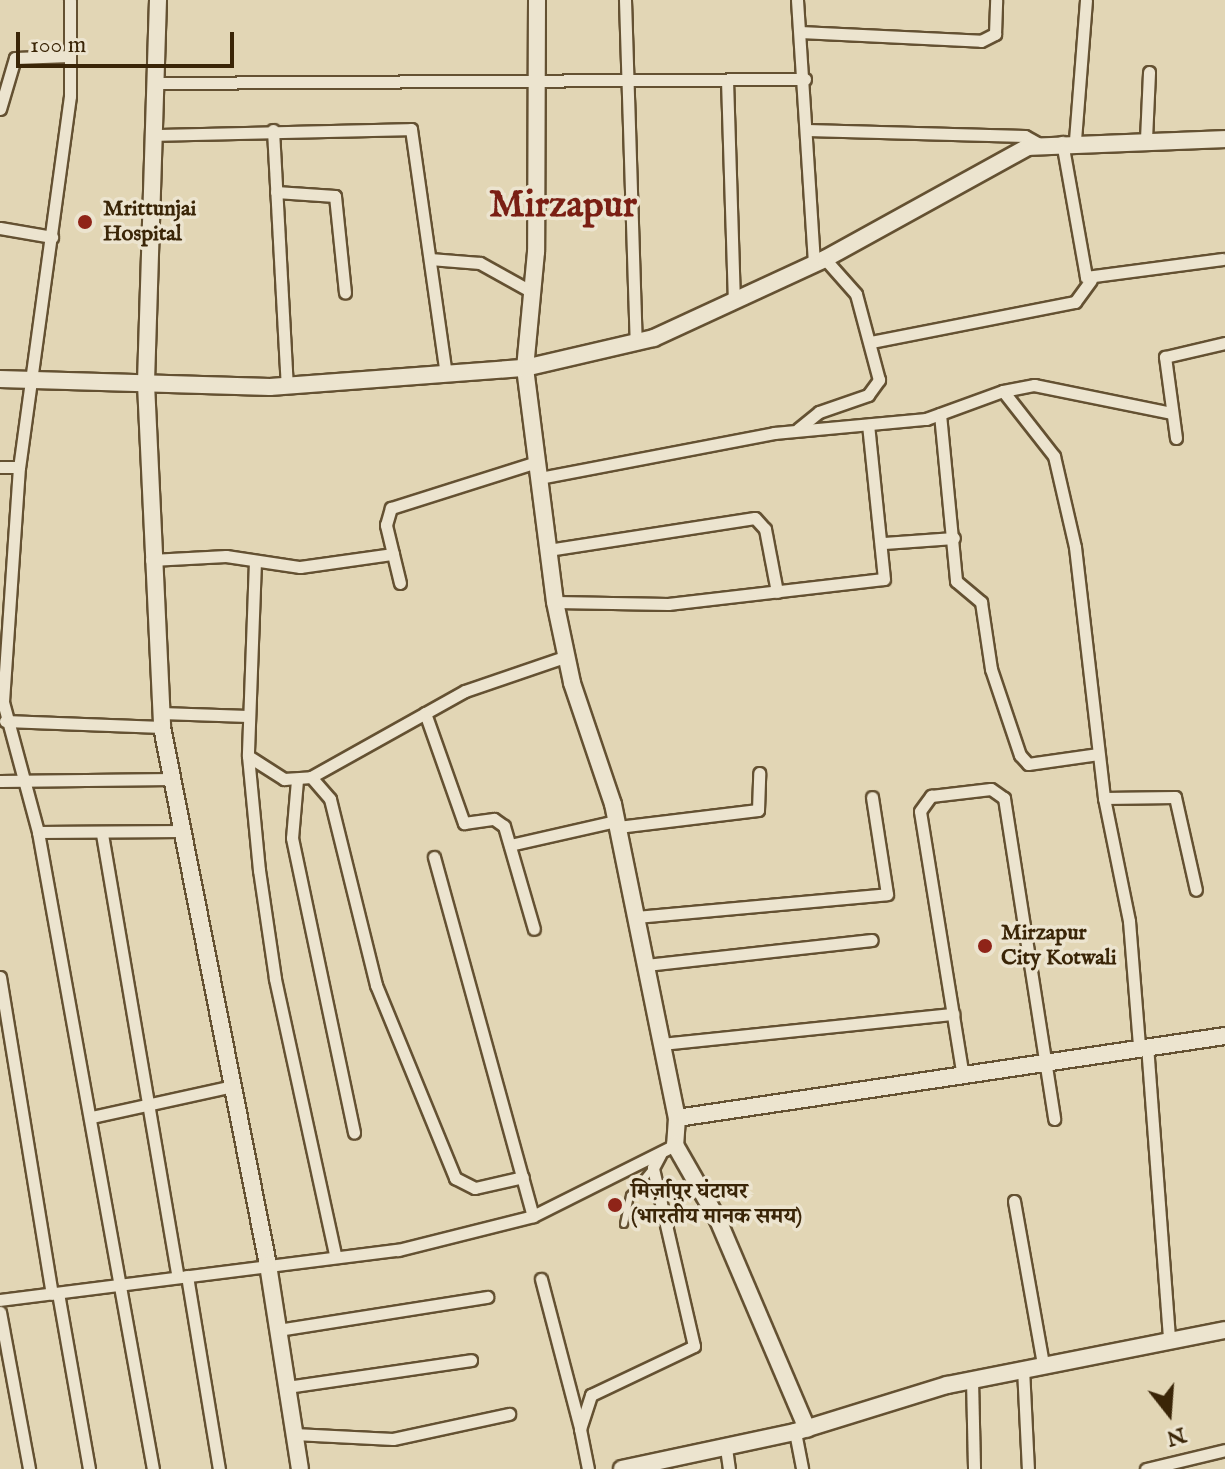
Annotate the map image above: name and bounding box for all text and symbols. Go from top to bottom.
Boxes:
scale bar [20,16,238,66]
text: 100 m [30,30,86,61]
district label: Mirzapur [489,184,637,230]
place label: Mrittunjai Hospital [103,196,196,248]
marker: Mrittunjai Hospital [74,211,96,233]
place label: Mirzapur City Kotwali [1001,920,1117,972]
marker: Mirzapur City Kotwali [976,937,994,955]
place label: मिर्ज़ापुर घंटाघर (भारतीय मानक समय) [631,1179,802,1230]
marker: मिर्ज़ापुर घंटाघर (भारतीय मानक समय) [606,1196,624,1214]
north arrow [1129,1373,1209,1453]
text: N [1163,1420,1189,1452]

